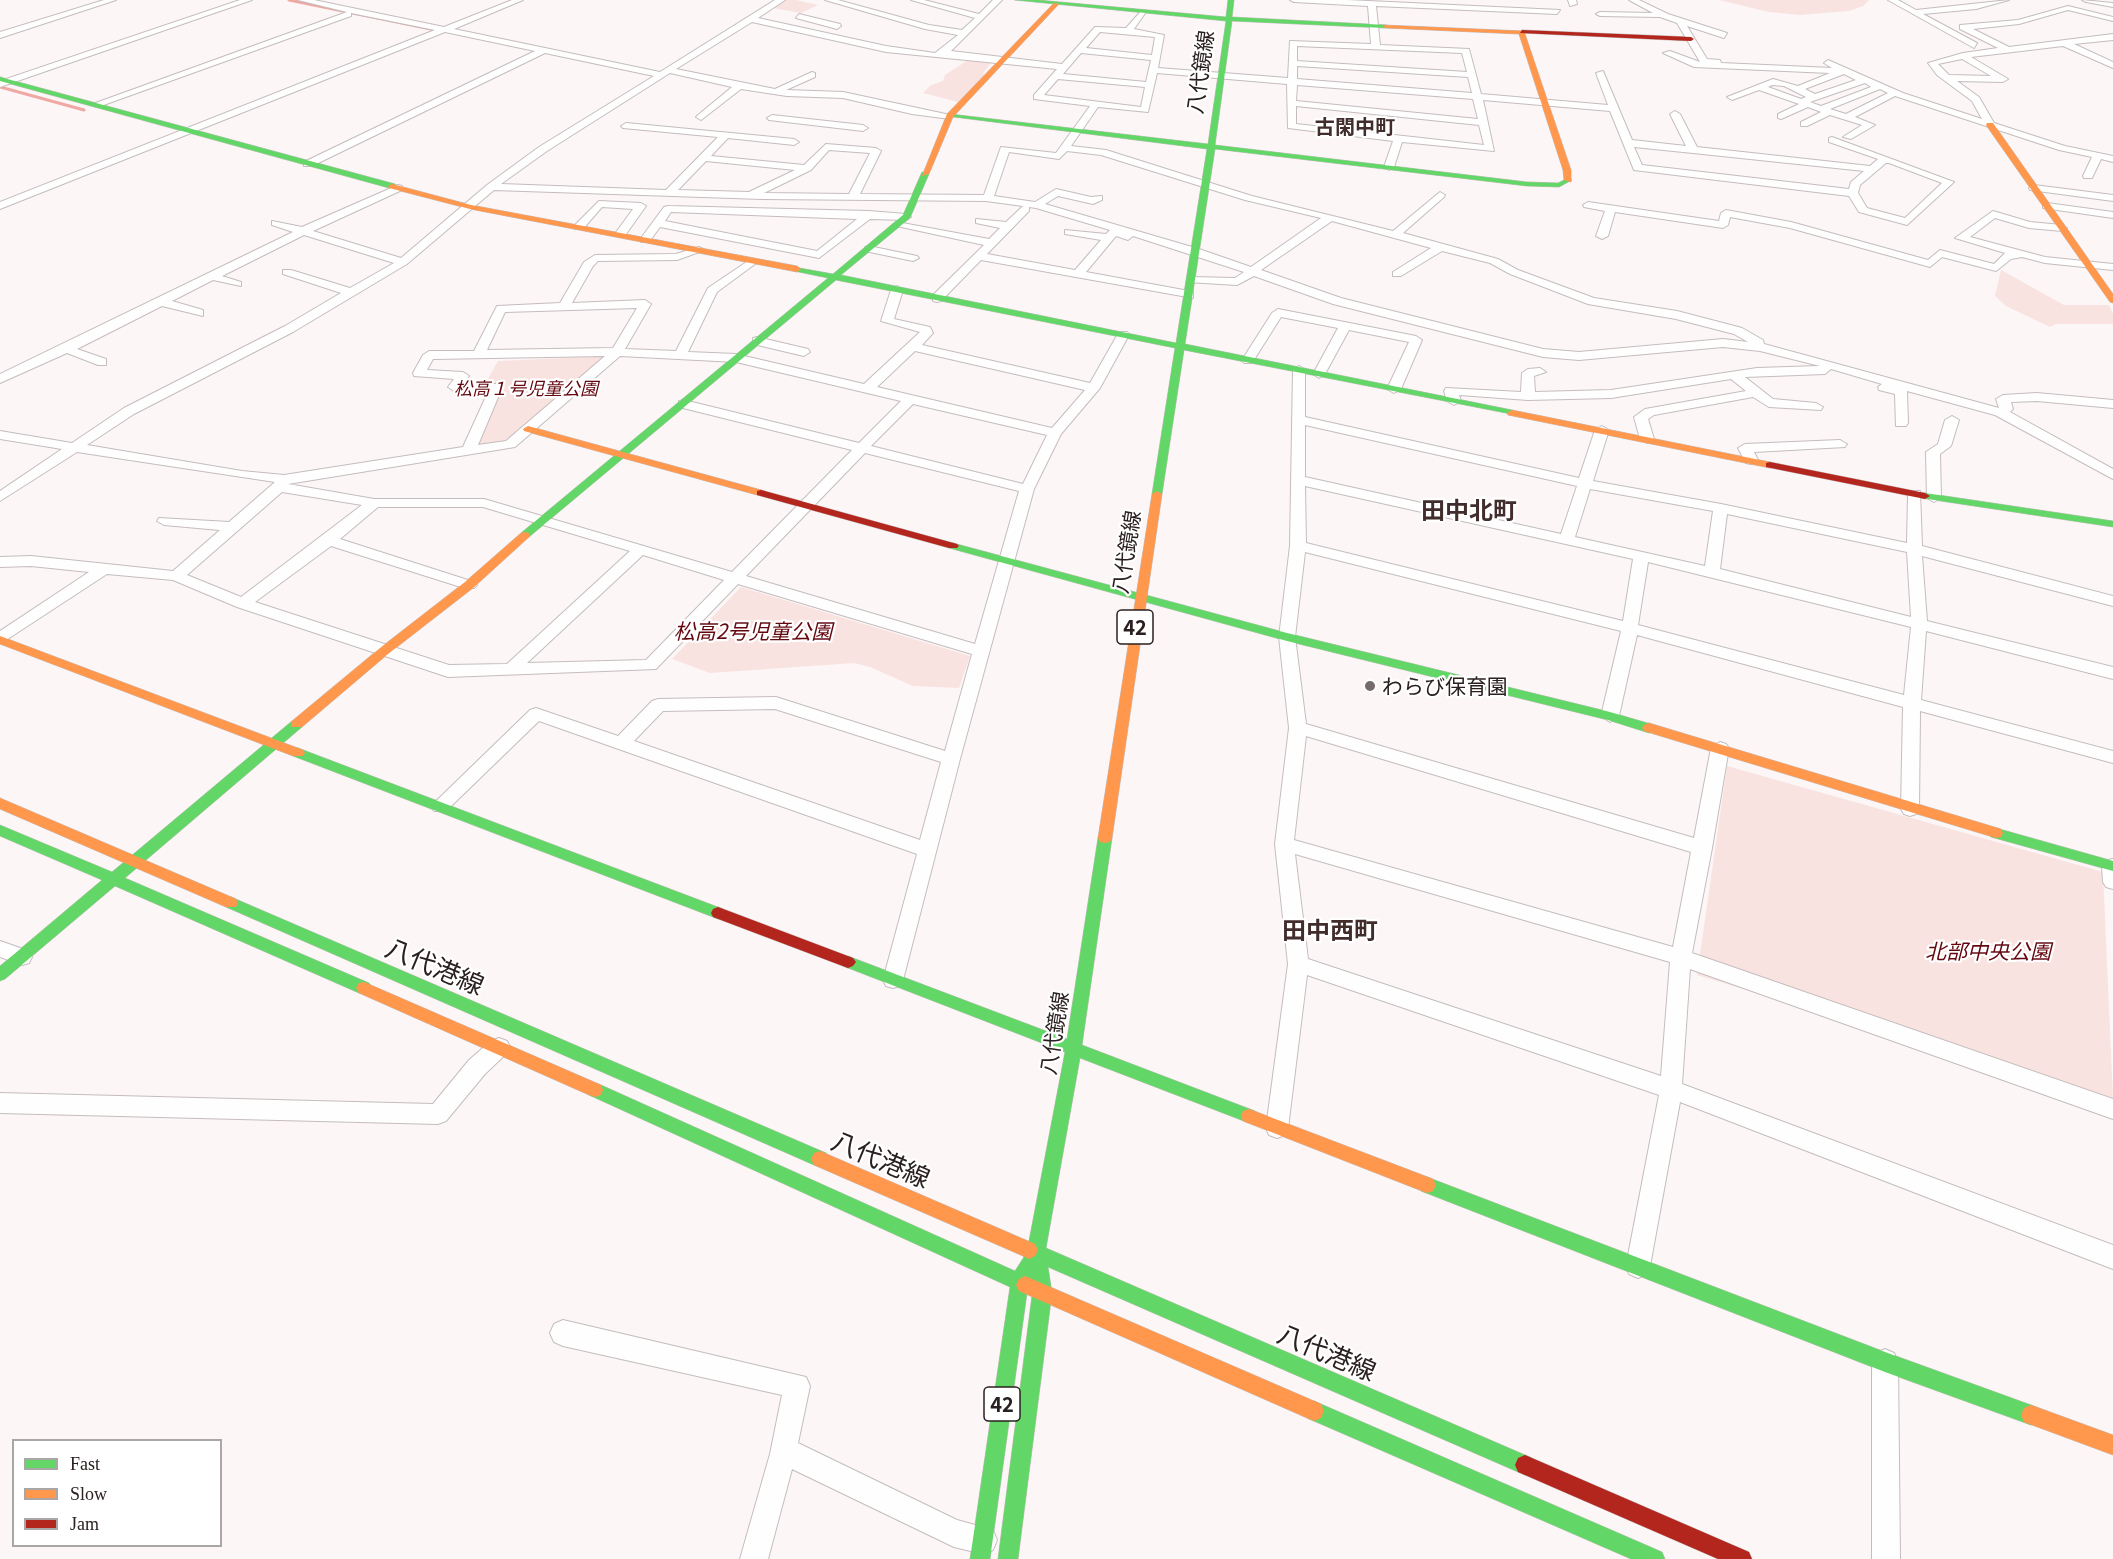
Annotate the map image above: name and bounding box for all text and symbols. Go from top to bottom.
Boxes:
street label: 八代鏡線 [1182,29,1218,115]
district label: 古閑中町 [1315,114,1395,138]
park label: 松高１号児童公園 [454,377,598,399]
district label: 田中北町 [1421,496,1517,524]
street label: 八代鏡線 [1107,509,1145,595]
road number: 42 [1117,610,1153,644]
park label: 松高2号児童公園 [674,618,832,644]
place label: わらび保育園 [1382,673,1508,699]
marker: わらび保育園 [1363,679,1377,693]
district label: 田中西町 [1282,916,1378,944]
street label: 八代港線 [381,931,489,1001]
park label: 北部中央公園 [1925,938,2051,964]
street label: 八代鏡線 [1035,990,1073,1076]
street label: 八代港線 [827,1124,935,1194]
street label: 八代港線 [1273,1317,1381,1387]
road number: 42 [984,1387,1020,1421]
legend [12,1439,222,1547]
text: Fast [70,1454,100,1474]
text: Slow [70,1484,107,1504]
text: Jam [70,1514,99,1534]

